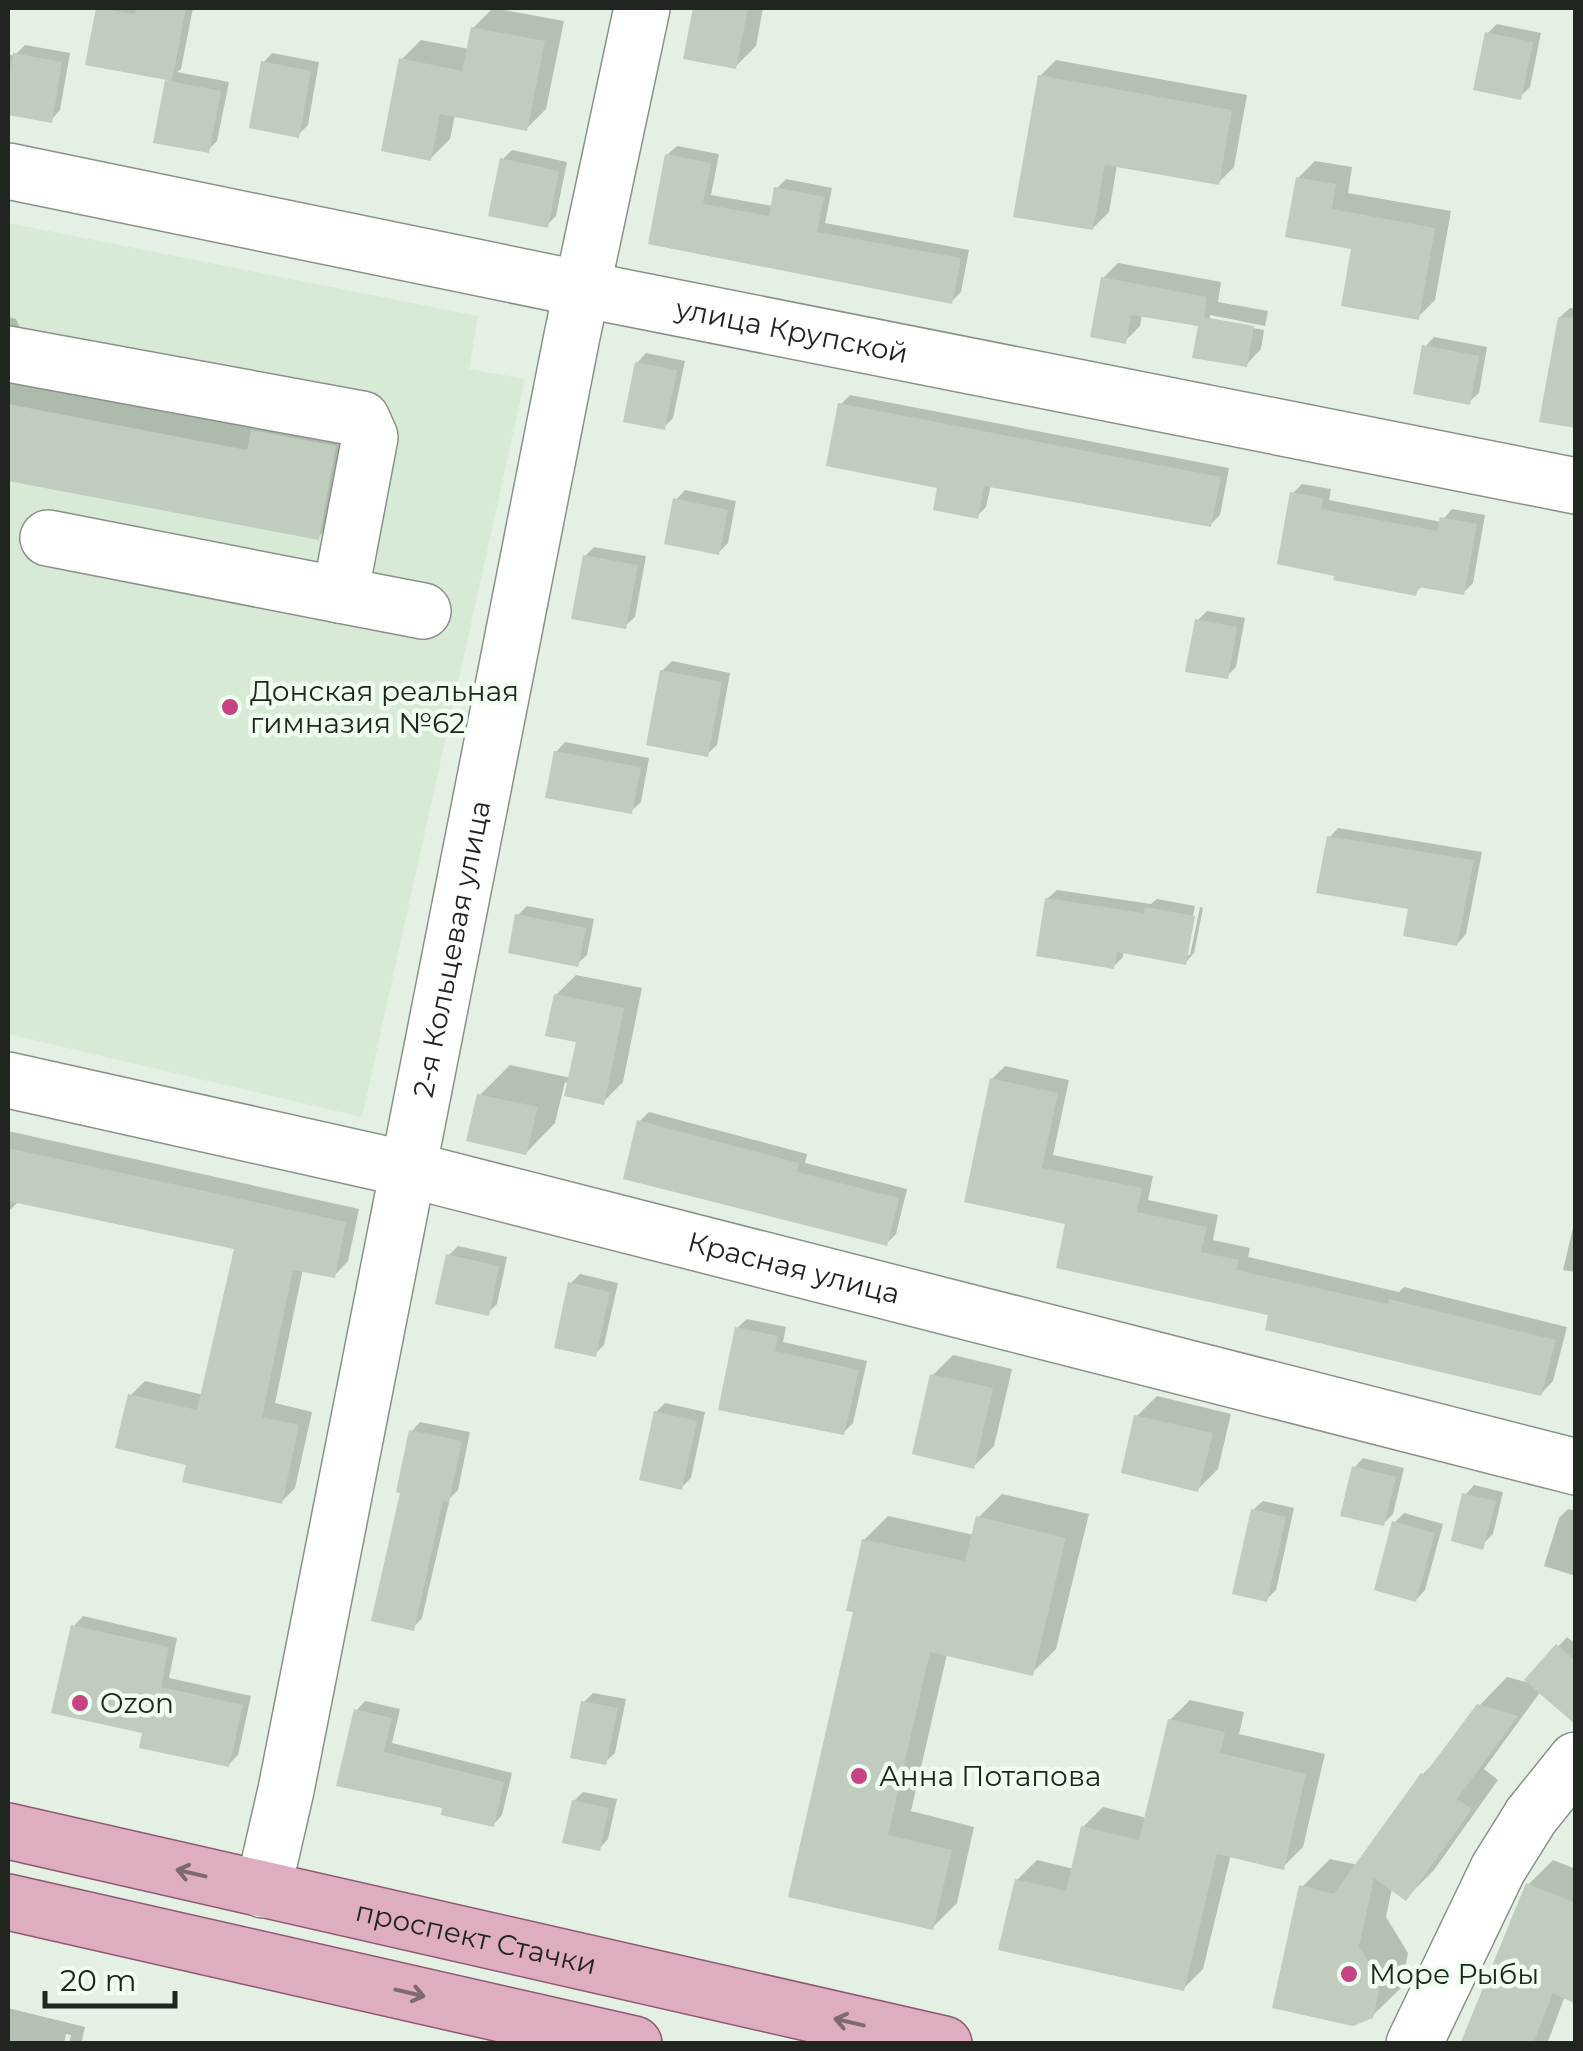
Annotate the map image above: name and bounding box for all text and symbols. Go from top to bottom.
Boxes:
street label: улица Крупской [672,291,911,370]
place label: Донская реальная гимназия №62 [250,674,519,740]
marker: Донская реальная гимназия №62 [219,696,241,718]
street label: 2-я Кольцевая улица [406,797,497,1100]
street label: Красная улица [684,1224,903,1311]
place label: Ozon [100,1686,174,1720]
marker: Ozon [69,1692,91,1714]
place label: Анна Потапова [879,1759,1101,1793]
marker: Анна Потапова [848,1765,870,1787]
one-way arrow [176,1863,208,1881]
street label: проспект Стачки [352,1894,600,1981]
scale bar [45,1946,175,2008]
place label: Море Рыбы [1369,1957,1539,1991]
text: 20 m [60,1962,137,1999]
marker: Море Рыбы [1338,1963,1360,1985]
one-way arrow [393,1985,425,2004]
one-way arrow [834,2012,866,2030]

